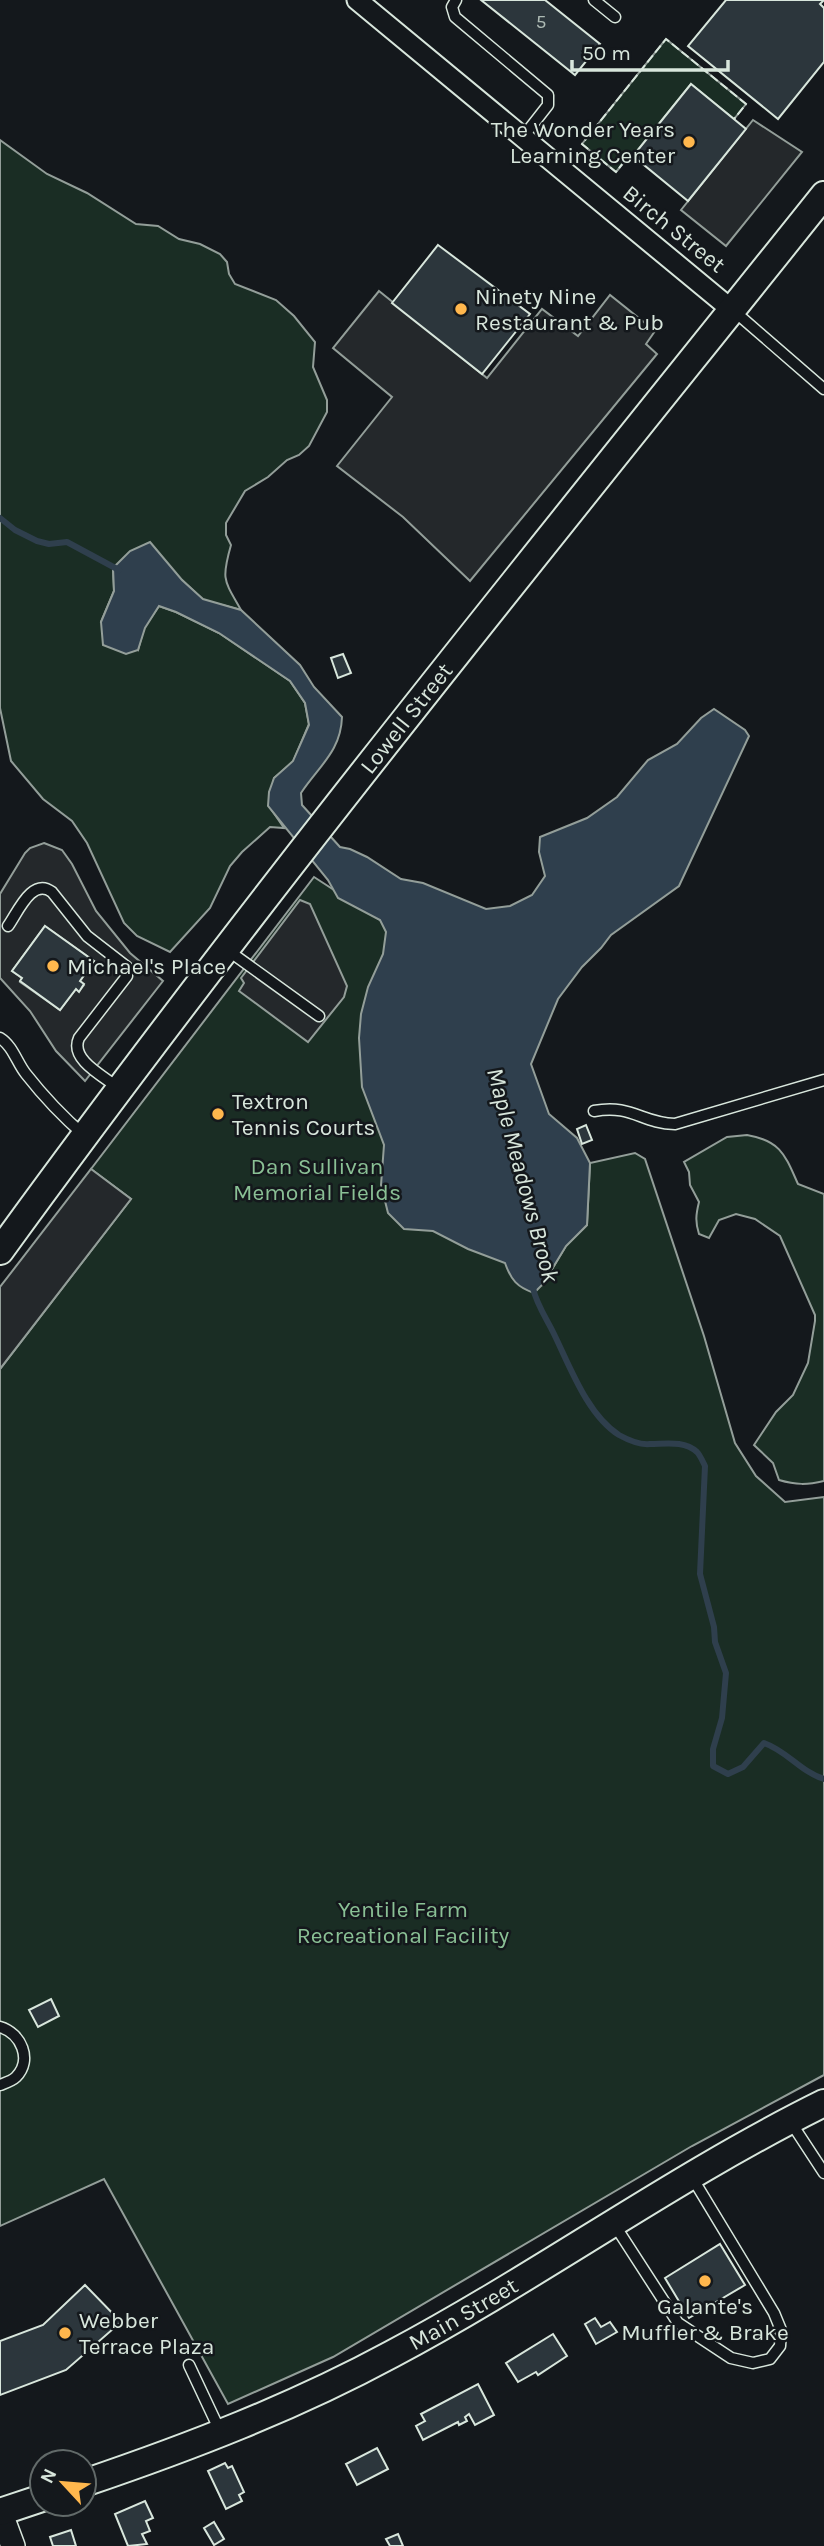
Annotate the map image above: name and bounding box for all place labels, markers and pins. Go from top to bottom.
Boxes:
place label: The Wonder Years Learning Center [491,116,676,169]
marker: The Wonder Years Learning Center [681,134,697,150]
place label: Ninety Nine Restaurant & Pub [475,283,664,336]
marker: Ninety Nine Restaurant & Pub [453,301,469,317]
place label: Michael's Place [67,953,226,980]
marker: Michael's Place [45,958,61,974]
place label: Textron Tennis Courts [232,1088,375,1141]
marker: Textron Tennis Courts [210,1106,226,1122]
marker: Galante's Muffler & Brake [697,2273,713,2289]
place label: Galante's Muffler & Brake [621,2293,789,2346]
place label: Webber Terrace Plaza [79,2307,214,2360]
marker: Webber Terrace Plaza [57,2325,73,2341]

